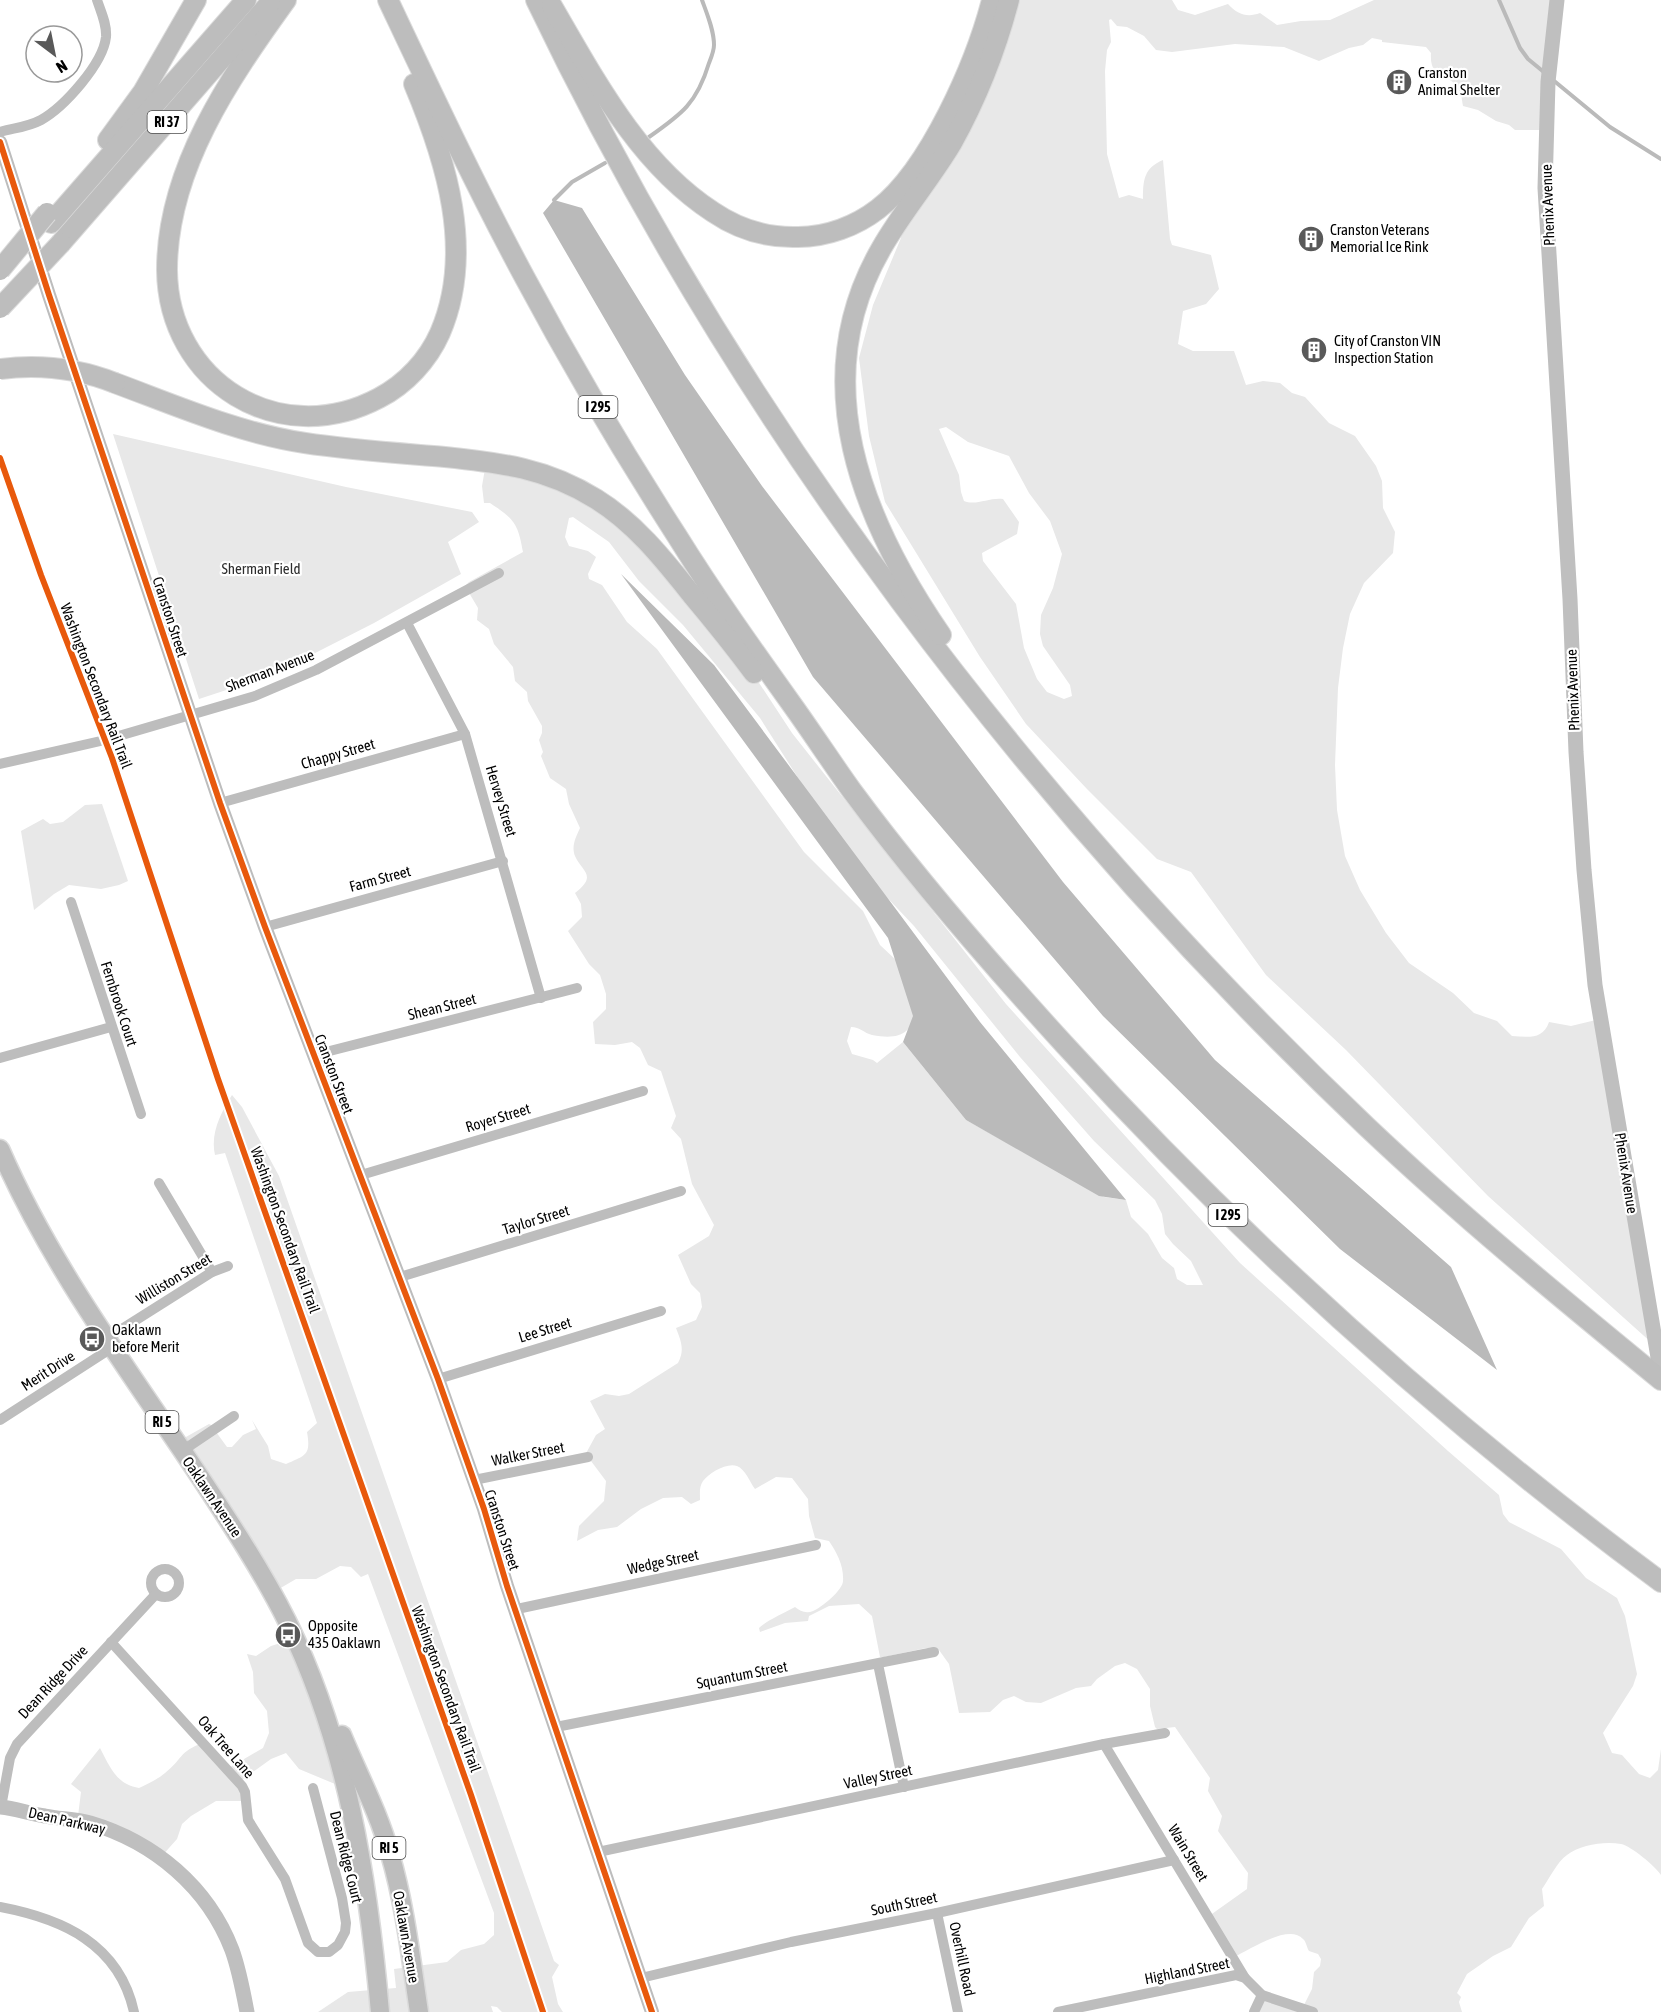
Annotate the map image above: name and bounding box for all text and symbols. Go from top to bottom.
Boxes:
north arrow [24,24,84,84]
text: N [53,57,71,77]
place label: Cranston Animal Shelter [1418,64,1500,98]
building icon: Cranston Animal Shelter [1384,67,1414,97]
road number: RI 37 [148,111,186,133]
street label: Phenix Avenue [1538,164,1557,246]
place label: Cranston Veterans Memorial Ice Rink [1330,221,1429,255]
building icon: Cranston Veterans Memorial Ice Rink [1296,224,1326,254]
place label: City of Cranston VIN Inspection Station [1334,332,1441,366]
building icon: City of Cranston VIN Inspection Station [1299,335,1329,365]
road number: I 295 [578,396,618,418]
park label: Sherman Field [221,560,301,577]
street label: Cranston Street [149,574,192,659]
street label: Washington Secondary Rail Trail [57,601,136,771]
street label: Sherman Avenue [223,646,317,695]
street label: Phenix Avenue [1563,649,1582,731]
street label: Chappy Street [299,735,377,772]
street label: Hervey Street [483,763,520,839]
street label: Farm Street [347,862,412,895]
street label: Fernbrook Court [98,959,141,1048]
street label: Shean Street [406,990,478,1023]
street label: Cranston Street [311,1032,357,1116]
street label: Royer Street [464,1100,532,1135]
street label: Phenix Avenue [1612,1131,1641,1215]
street label: Washington Secondary Rail Trail [247,1144,323,1315]
street label: Taylor Street [500,1201,571,1238]
road number: I 295 [1208,1204,1248,1226]
street label: Williston Street [133,1250,214,1308]
street label: Lee Street [516,1313,573,1346]
place label: Oaklawn before Merit [112,1321,179,1355]
bus stop icon: Oaklawn before Merit [77,1324,107,1354]
street label: Merit Drive [18,1347,78,1394]
road number: RI 5 [146,1411,178,1433]
street label: Walker Street [490,1438,566,1469]
street label: Oaklawn Avenue [179,1453,246,1540]
street label: Cranston Street [481,1487,524,1572]
street label: Wedge Street [626,1546,700,1577]
street label: Washington Secondary Rail Trail [408,1603,484,1774]
place label: Opposite 435 Oaklawn [308,1617,381,1651]
bus stop icon: Opposite 435 Oaklawn [273,1620,303,1650]
street label: Dean Ridge Drive [14,1641,91,1722]
street label: Squantum Street [695,1657,789,1692]
street label: Oak Tree Lane [195,1712,258,1781]
street label: Valley Street [842,1761,914,1792]
street label: Dean Parkway [27,1803,107,1838]
street label: Dean Ridge Court [327,1809,366,1905]
street label: Wain Street [1165,1821,1212,1884]
road number: RI 5 [372,1837,406,1859]
street label: South Street [869,1888,939,1919]
street label: Oaklawn Avenue [390,1890,423,1984]
street label: Overhill Road [946,1920,979,1998]
street label: Highland Street [1143,1954,1231,1987]

